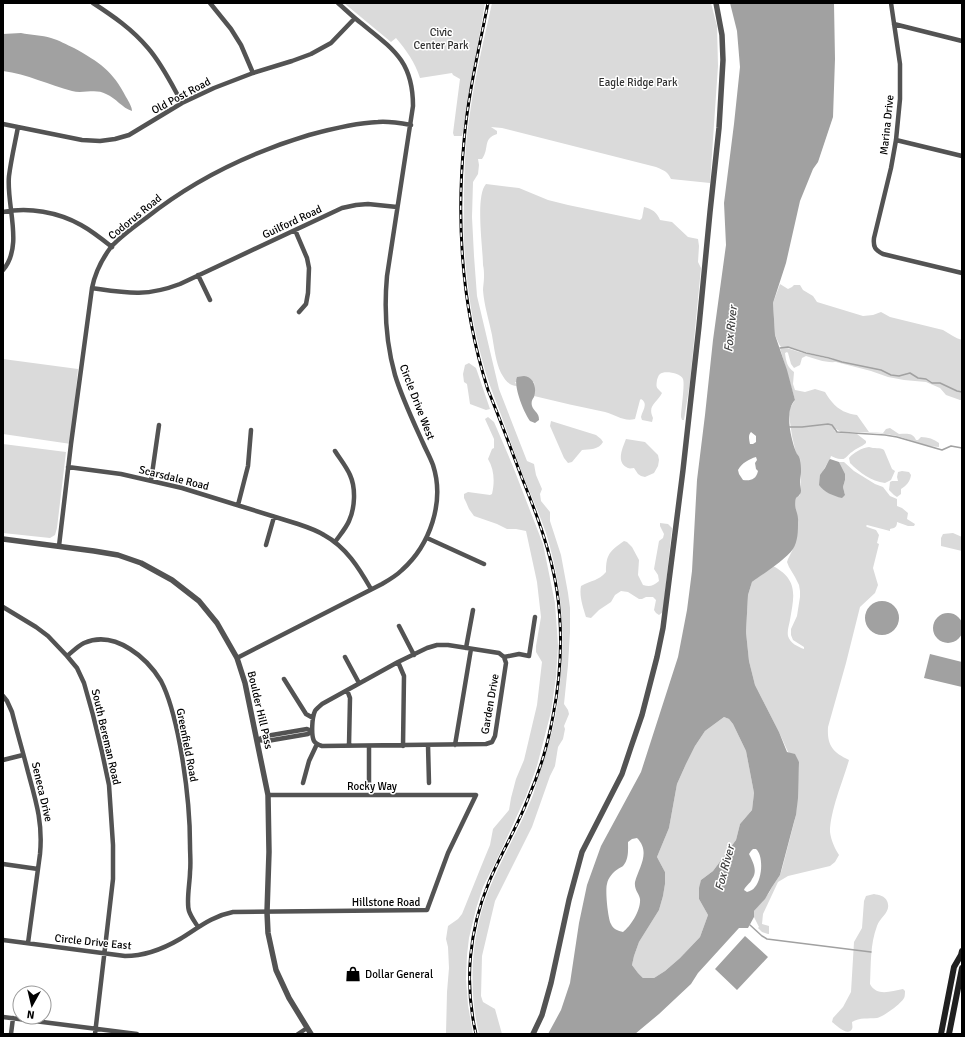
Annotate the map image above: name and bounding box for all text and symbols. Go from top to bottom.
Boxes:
park label: Civic Center Park [414,26,469,52]
street label: Old Post Road [149,75,213,117]
park label: Eagle Ridge Park [599,76,678,89]
street label: Marina Drive [877,94,897,156]
street label: Codorus Road [106,191,164,242]
street label: Guilford Road [260,202,324,241]
water label: Fox River [721,304,741,353]
street label: Circle Drive West [397,362,437,442]
street label: Scarsdale Road [138,463,211,493]
street label: Boulder Hill Pass [245,670,275,750]
street label: Garden Drive [478,673,502,735]
street label: South Bereman Road [89,688,123,786]
street label: Greenfield Road [173,707,201,783]
street label: Seneca Drive [29,761,55,823]
street label: Rocky Way [347,780,398,793]
water label: Fox River [712,842,739,892]
street label: Hillstone Road [352,896,420,909]
street label: Circle Drive East [54,932,132,953]
shop icon: Dollar General [344,965,362,983]
place label: Dollar General [365,968,433,981]
north arrow [12,985,52,1025]
text: N [26,1007,35,1021]

